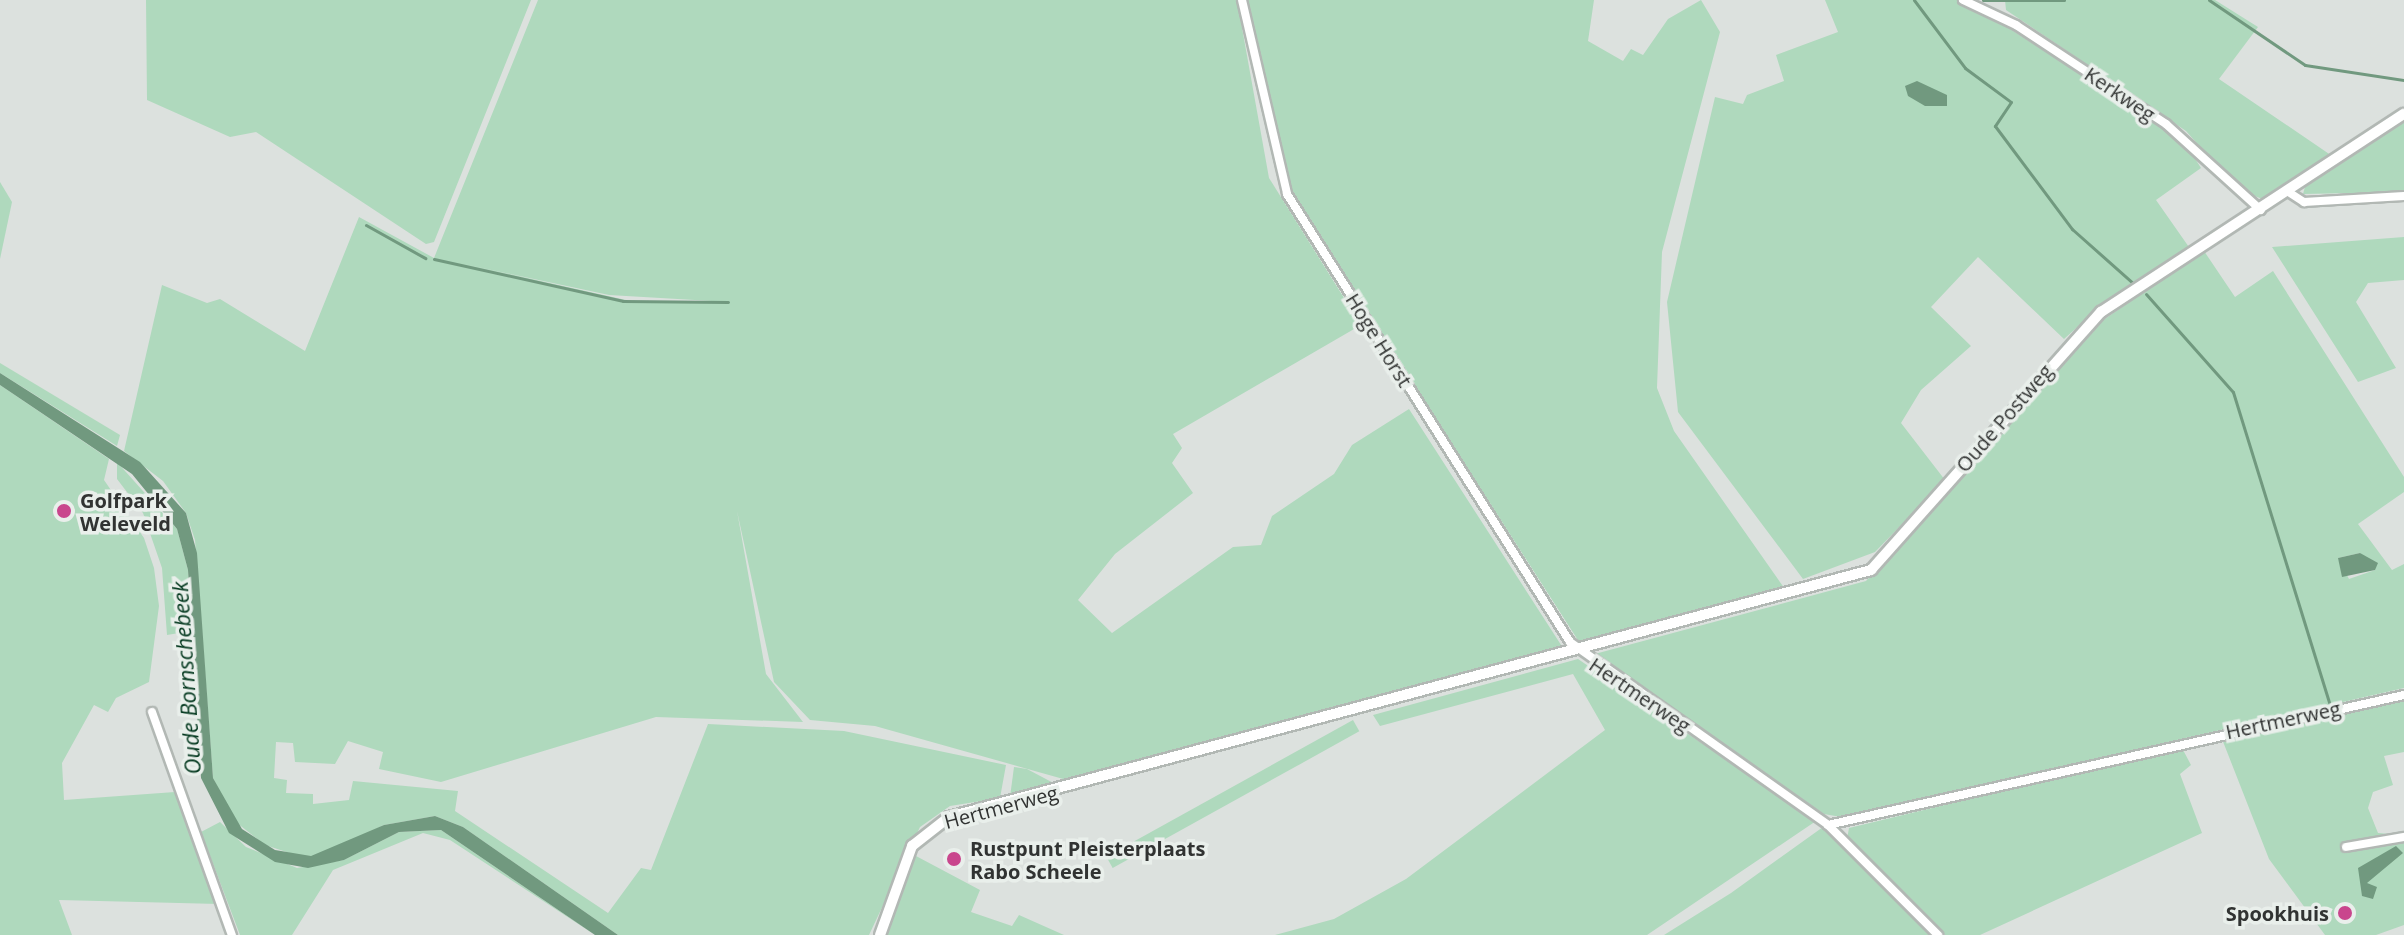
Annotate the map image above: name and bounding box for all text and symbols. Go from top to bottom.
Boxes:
street label: Kerkweg [2080,62,2160,126]
street label: Hoge Horst [1341,289,1417,391]
street label: Oude Postweg [1951,359,2057,477]
place label: Golfpark Weleveld [80,488,171,535]
marker: Golfpark Weleveld [55,502,73,520]
water label: Oude Bornschebeek [166,581,206,775]
street label: Hertmerweg [1585,652,1695,738]
street label: Hertmerweg [2223,696,2343,744]
street label: Hertmerweg [941,780,1061,834]
place label: Rustpunt Pleisterplaats Rabo Scheele [970,836,1205,883]
marker: Rustpunt Pleisterplaats Rabo Scheele [945,850,963,868]
place label: Spookhuis [2226,901,2329,925]
marker: Spookhuis [2336,904,2354,922]

